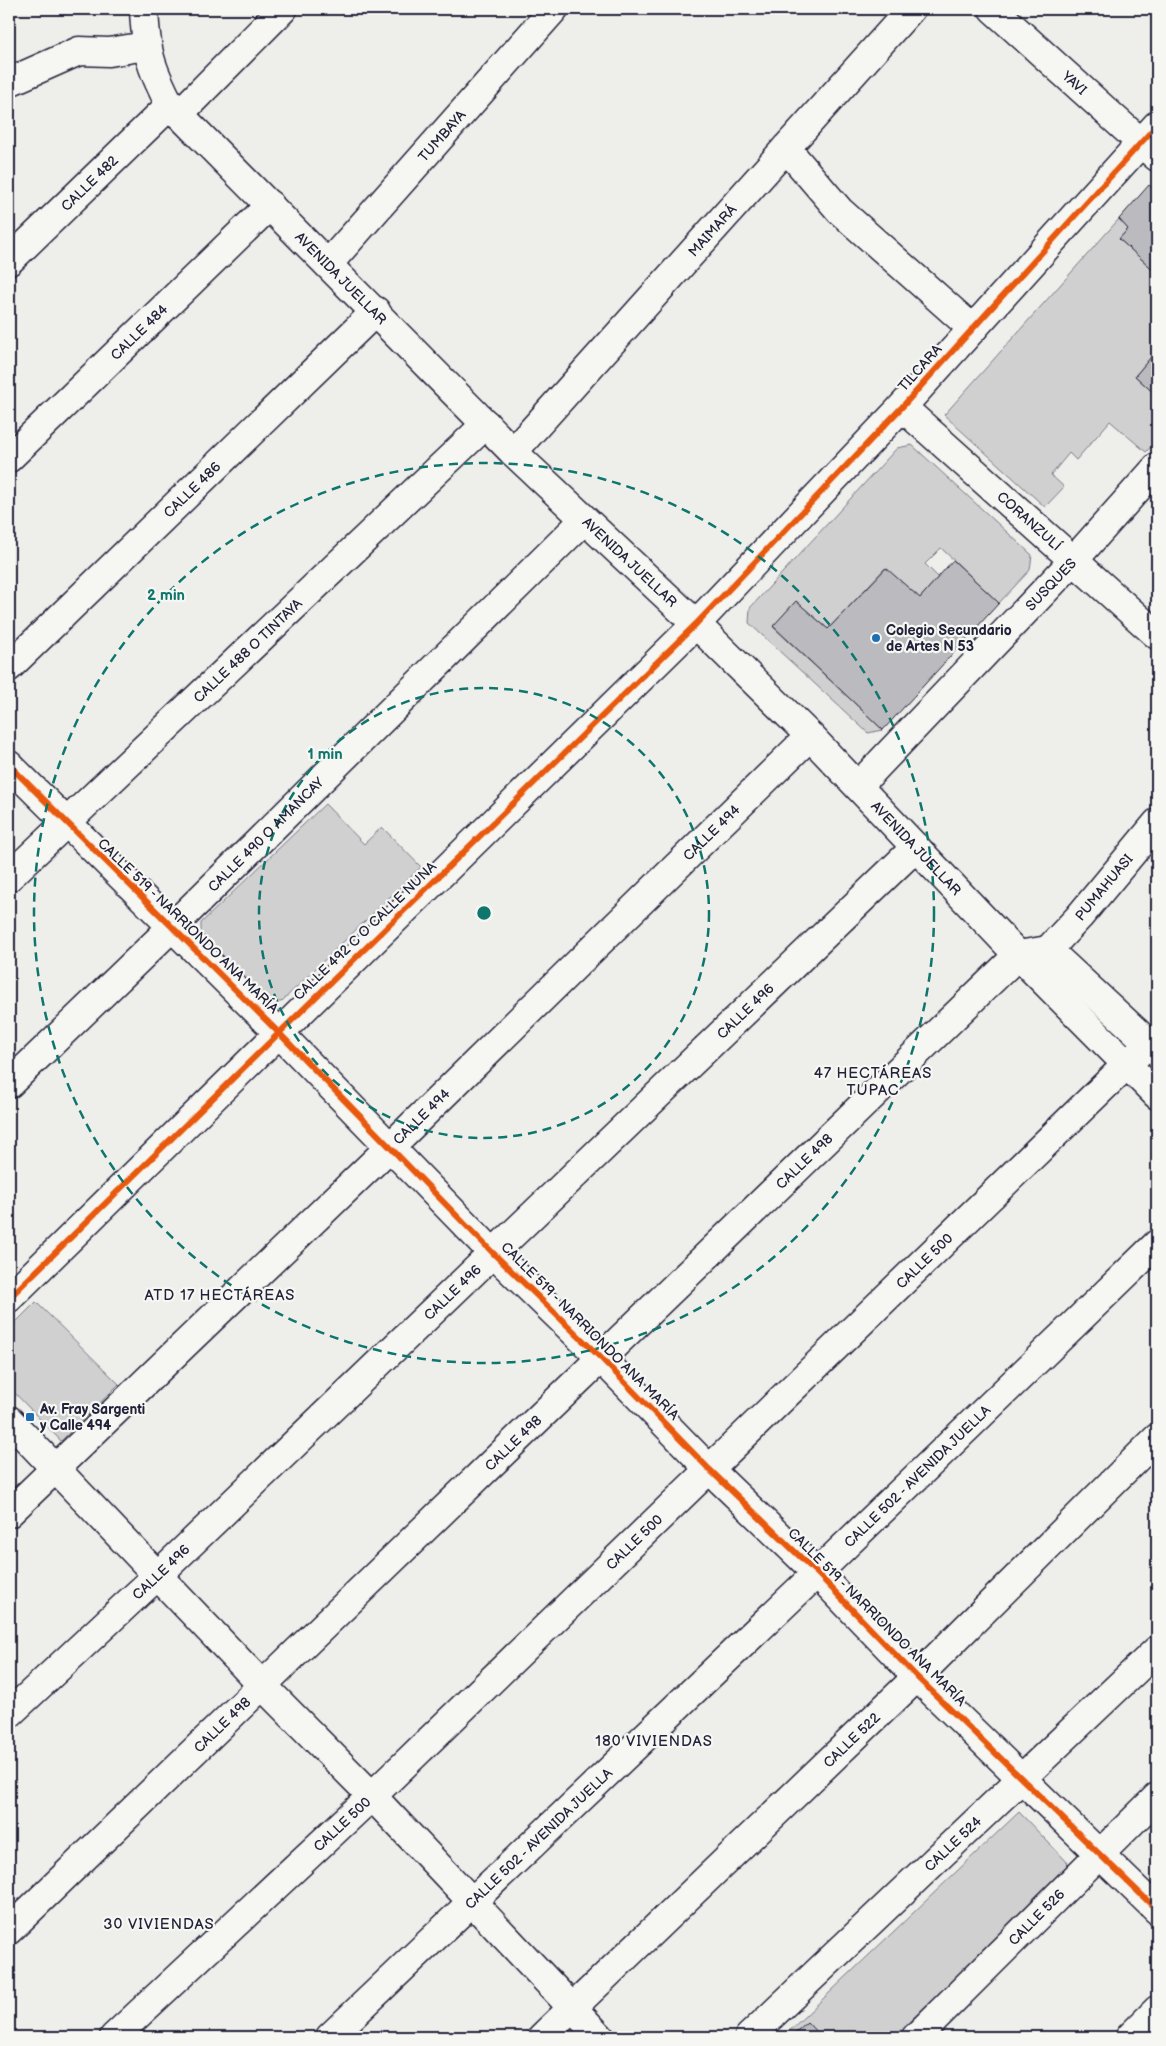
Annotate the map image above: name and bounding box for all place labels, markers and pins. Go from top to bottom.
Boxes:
place label: Colegio Secundario de Artes N 53 [886,622,1012,655]
marker: Colegio Secundario de Artes N 53 [870,632,882,644]
centre of rings [475,904,493,922]
place label: Av. Fray Sargenti y Calle 494 [39,1401,145,1434]
marker: Av. Fray Sargenti y Calle 494 [24,1411,36,1423]

